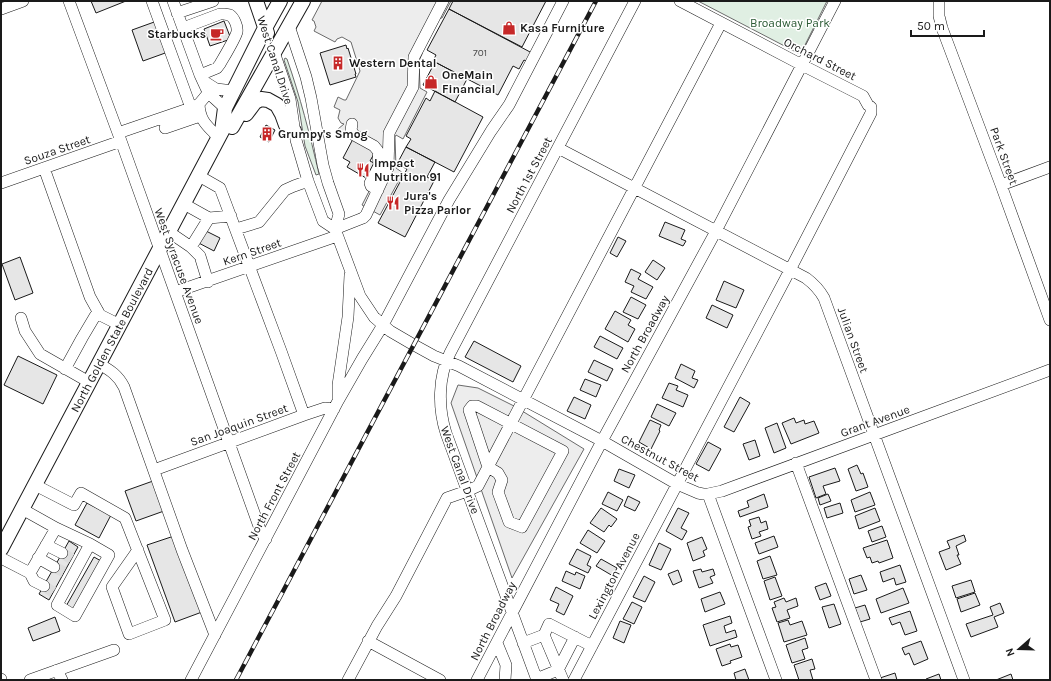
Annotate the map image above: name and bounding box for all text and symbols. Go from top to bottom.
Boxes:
scale bar [911,12,984,38]
street label: West Canal Drive [254,14,296,106]
park label: Broadway Park [750,16,830,30]
text: 50 m [917,19,945,33]
shop icon: Kasa Furniture [501,20,517,36]
place label: Kasa Furniture [520,21,605,35]
cafe icon: Starbucks [209,26,225,42]
place label: Starbucks [147,27,206,41]
street label: Orchard Street [781,35,859,83]
house number: 701 [473,47,487,59]
building icon: Western Dental [330,55,346,71]
place label: Western Dental [349,56,436,70]
place label: OneMain Financial [442,68,495,96]
shop icon: OneMain Financial [423,74,439,90]
street label: Park Street [987,125,1021,187]
building icon: Grumpy's Smog [259,126,275,142]
place label: Grumpy's Smog [278,127,367,141]
street label: Souza Street [22,132,92,168]
street label: North 1st Street [503,134,555,216]
place label: Impact Nutrition 91 [374,156,441,184]
restaurant icon: Impact Nutrition 91 [355,162,371,178]
place label: Jura's Pizza Parlor [404,189,471,217]
restaurant icon: Jura's Pizza Parlor [385,195,401,211]
street label: West Syracuse Avenue [152,206,206,326]
street label: Kern Street [221,235,283,269]
street label: North Golden State Boulevard [68,265,156,415]
street label: North Broadway [618,292,672,375]
street label: Julian Street [835,305,871,375]
street label: San Joaquin Street [188,401,290,449]
street label: Grant Avenue [838,402,912,440]
street label: West Canal Drive [438,424,482,516]
street label: Chestnut Street [619,432,702,485]
street label: North Front Street [245,449,304,543]
street label: Lexington Avenue [585,530,643,622]
street label: North Broadway [467,579,519,663]
north arrow [999,629,1039,669]
text: N [1003,646,1018,658]

